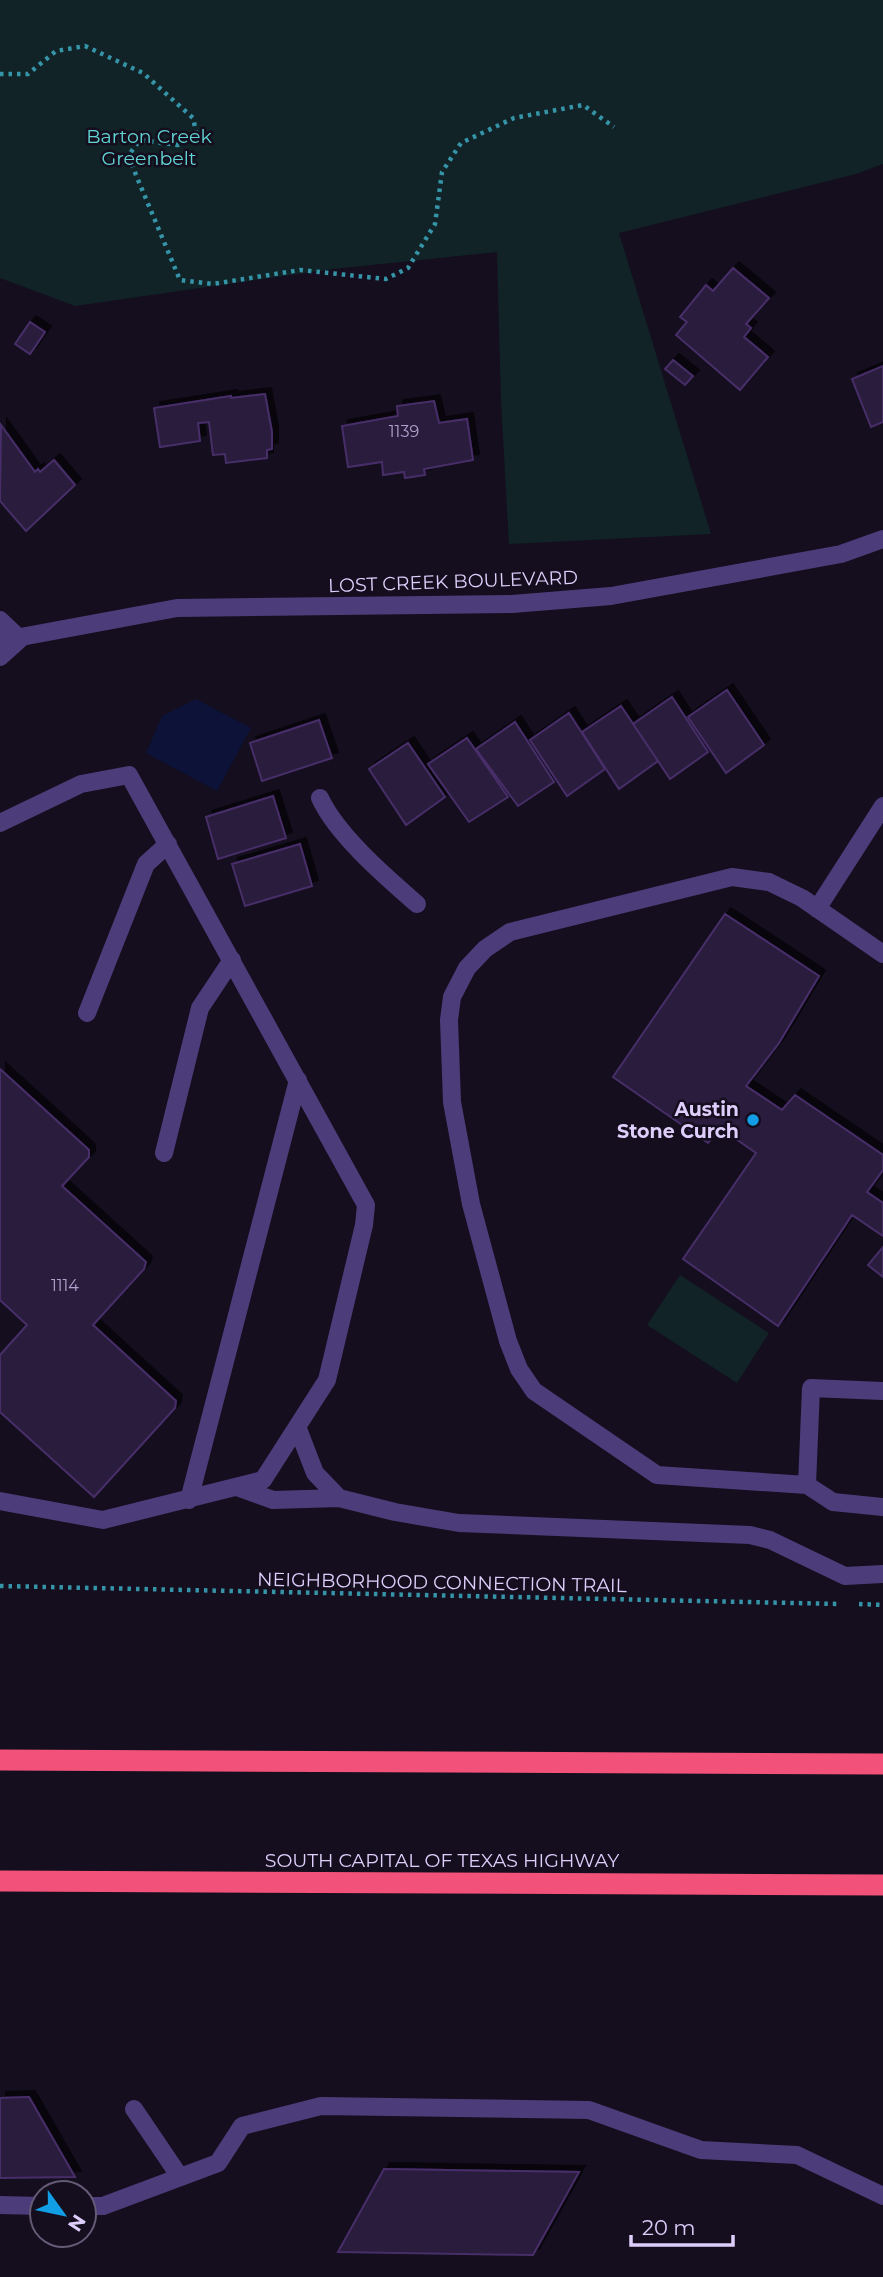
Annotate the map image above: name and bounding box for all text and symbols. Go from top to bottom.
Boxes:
park label: Barton Creek Greenbelt [86,125,212,170]
house number: 1139 [389,422,419,441]
street label: LOST CREEK BOULEVARD [328,566,578,597]
place label: Austin Stone Curch [617,1098,739,1143]
marker: Austin Stone Curch [745,1112,761,1128]
house number: 1114 [51,1276,79,1295]
street label: NEIGHBORHOOD CONNECTION TRAIL [257,1568,628,1597]
street label: SOUTH CAPITAL OF TEXAS HIGHWAY [265,1849,620,1872]
north arrow [28,2179,98,2249]
scale bar [631,2204,732,2248]
text: N [63,2210,91,2236]
text: 20 m [642,2215,696,2240]

